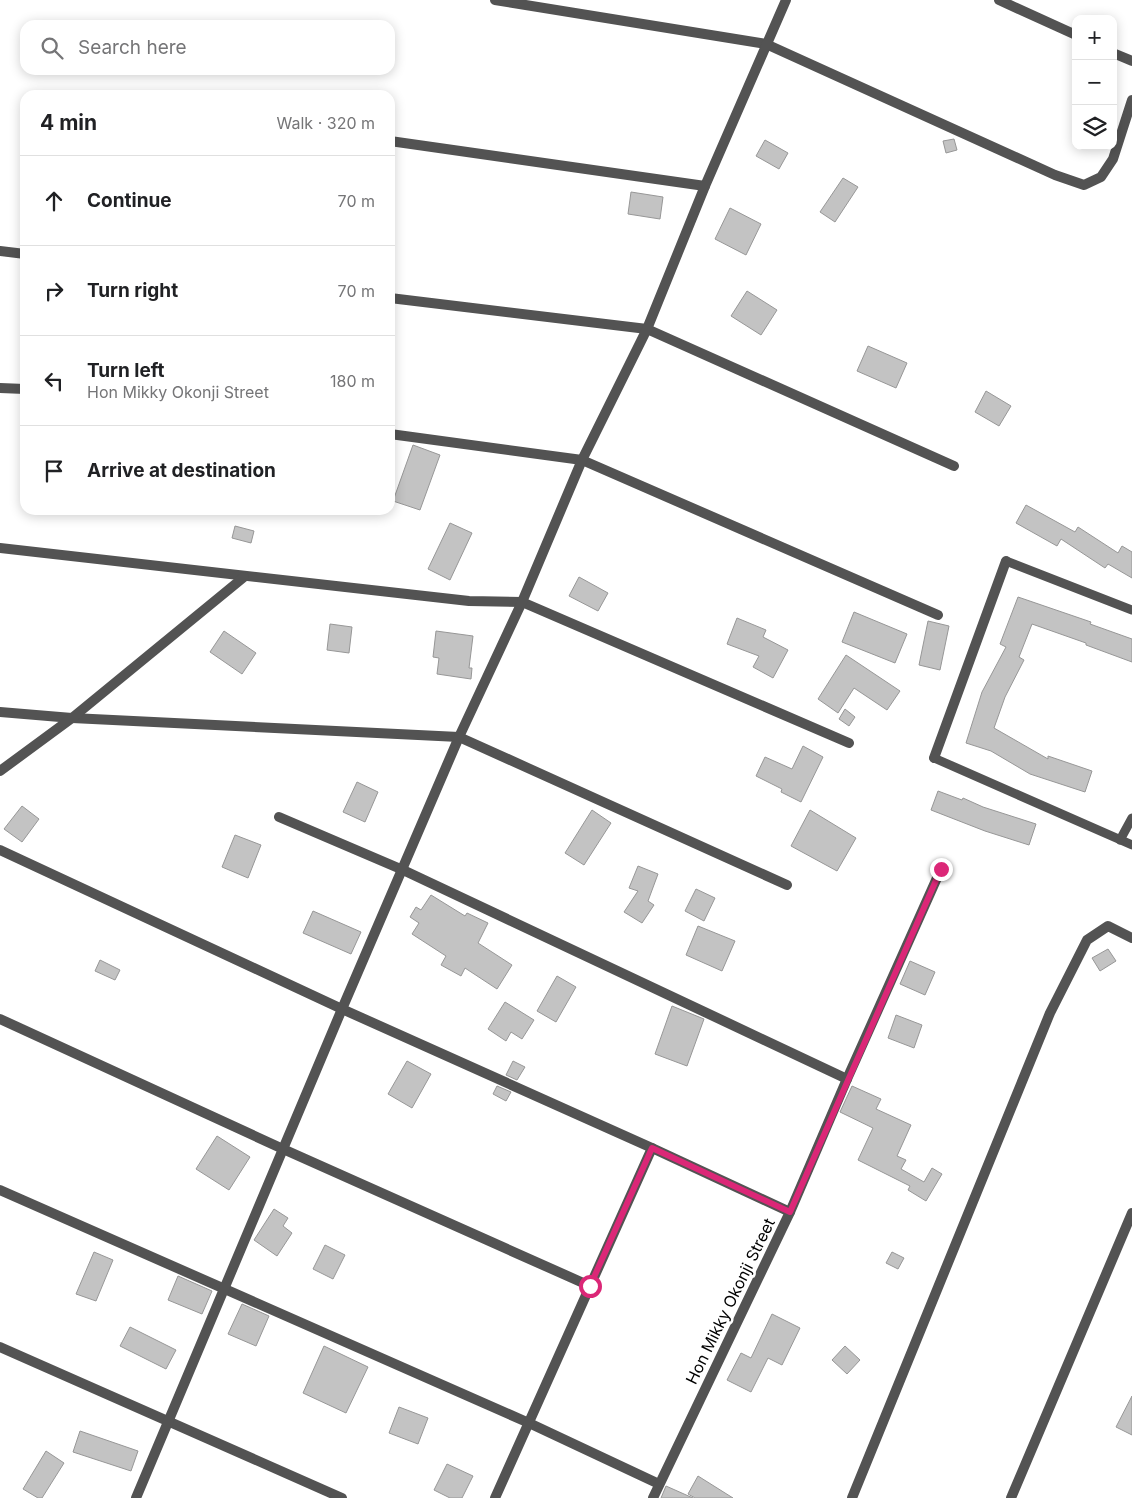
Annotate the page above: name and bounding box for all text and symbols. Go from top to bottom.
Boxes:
map controls [1072,15,1117,150]
button: + [1072,15,1117,60]
search box [20,20,395,75]
icon: search [38,34,66,62]
text: Search here [78,36,187,59]
button: − [1072,60,1117,105]
button: layers [1072,105,1117,150]
text: 4 min [40,110,97,135]
text: Walk · 320 m [277,113,375,133]
icon: ahead [40,187,68,215]
text: Continue [87,189,172,212]
text: 70 m [338,191,375,211]
icon: right [40,277,68,305]
text: Turn right [87,279,178,302]
text: 70 m [338,281,375,301]
text: Turn left [87,359,165,382]
icon: left [40,367,68,395]
text: 180 m [330,371,375,391]
text: Hon Mikky Okonji Street [87,382,269,402]
icon: arrive [40,457,68,485]
text: Arrive at destination [87,459,276,482]
route end [930,858,953,881]
street label: Hon Mikky Okonji Street [681,1215,779,1387]
route start [579,1275,602,1298]

